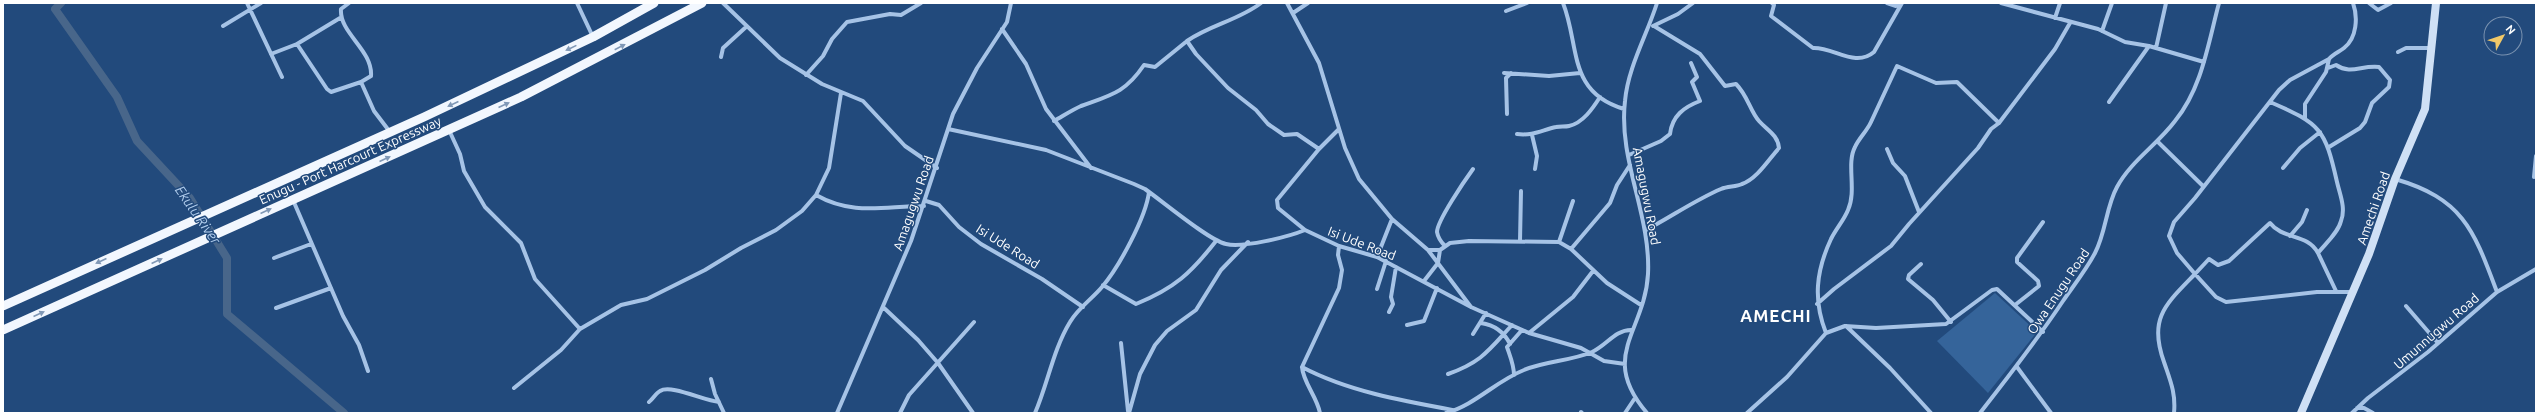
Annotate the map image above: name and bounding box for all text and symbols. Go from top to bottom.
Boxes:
north arrow [2483,16,2523,56]
text: N [2503,23,2518,37]
one-way arrow [614,44,626,50]
one-way arrow [565,45,576,51]
one-way arrow [448,101,459,107]
one-way arrow [498,102,509,108]
street label: Enugu - Port Harcourt Expressway [257,113,443,207]
street label: Amagugwu Road [1631,146,1663,246]
street label: Amagugwu Road [890,154,936,252]
one-way arrow [380,155,392,161]
street label: Amechi Road [2354,170,2392,246]
water label: Ekulu River [172,183,224,248]
one-way arrow [261,208,272,214]
street label: Isi Ude Road [974,221,1042,271]
street label: Isi Ude Road [1326,224,1398,262]
street label: Owa Enugu Road [2024,246,2092,336]
one-way arrow [96,258,107,264]
one-way arrow [151,258,163,264]
street label: Umunnugwu Road [2391,290,2481,372]
district label: AMECHI [1740,306,1812,325]
one-way arrow [33,311,45,317]

